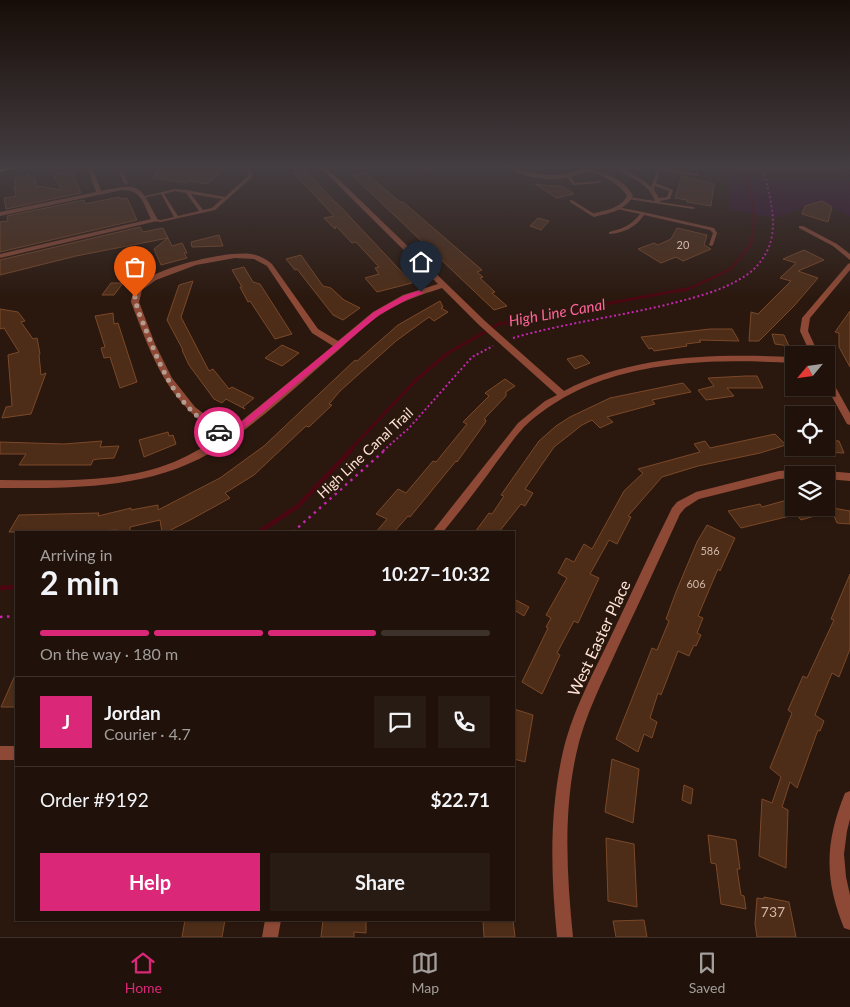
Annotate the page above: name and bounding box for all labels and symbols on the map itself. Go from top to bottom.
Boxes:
house number: 20 [677,238,690,251]
pin [400,241,442,292]
pin [114,246,156,297]
water label: High Line Canal [507,295,607,329]
north arrow [785,346,835,396]
street label: High Line Canal Trail [313,404,416,501]
courier [194,407,244,457]
house number: 586 [700,544,720,557]
street label: West Easter Place [563,577,634,699]
house number: 606 [686,577,706,590]
house number: 737 [761,903,785,920]

